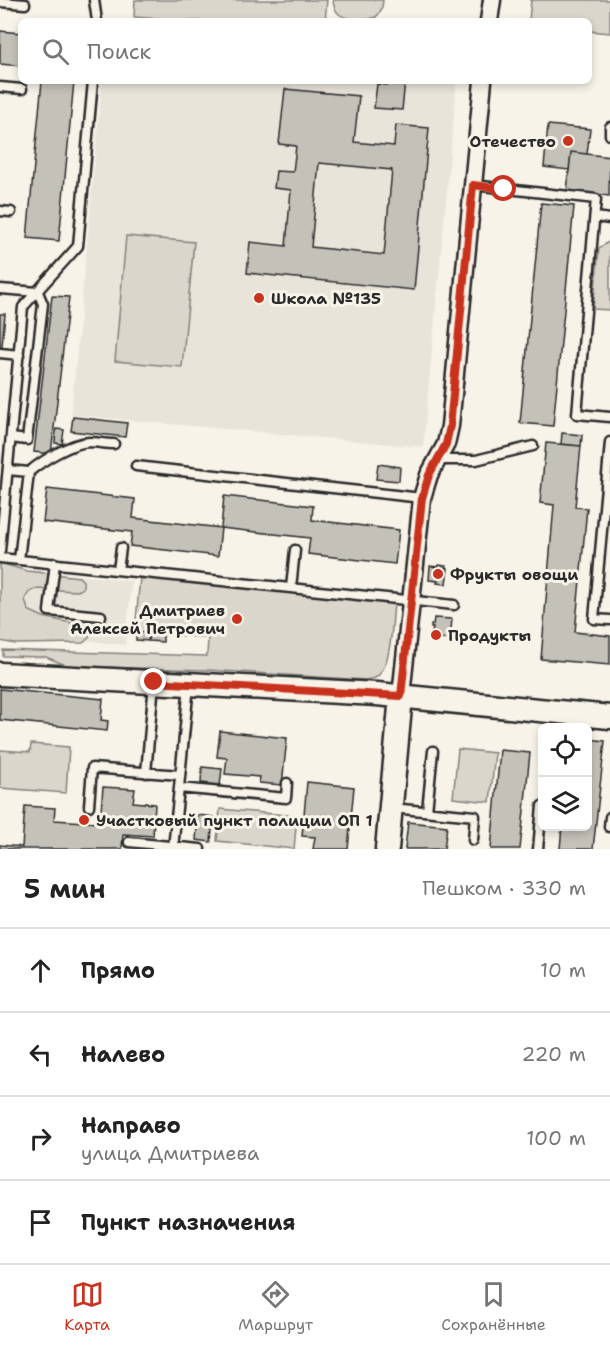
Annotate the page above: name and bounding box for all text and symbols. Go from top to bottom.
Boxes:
search box [18,18,592,84]
icon: search [39,35,72,68]
text: Поиск [87,37,151,66]
place label: Отечество [470,131,556,152]
marker: Отечество [561,134,575,148]
route start [490,175,516,201]
place label: Школа №135 [271,288,381,309]
marker: Школа №135 [252,291,266,305]
place label: Фрукты овощи [450,564,578,585]
marker: Фрукты овощи [431,567,445,581]
place label: Дмитриев Алексей Петрович [70,600,225,639]
marker: Дмитриев Алексей Петрович [230,612,244,626]
place label: Продукты [448,625,532,646]
marker: Продукты [429,628,443,642]
route end [140,668,166,694]
map controls [538,723,592,831]
button: locate [538,723,592,777]
button: layers [538,777,592,831]
place label: Участковый пункт полиции ОП 1 [96,810,373,831]
marker: Участковый пункт полиции ОП 1 [77,813,91,827]
text: 5 мин [24,871,105,906]
text: Пешком · 330 m [422,875,586,901]
icon: ahead [24,954,57,987]
text: Прямо [81,956,155,985]
text: 10 m [540,957,586,983]
icon: left [24,1038,57,1071]
text: Налево [81,1040,165,1069]
text: 220 m [522,1041,586,1067]
text: Направо [81,1111,181,1140]
icon: right [24,1122,57,1155]
text: 100 m [526,1125,586,1151]
text: улица Дмитриева [81,1140,259,1166]
icon: arrive [24,1206,57,1239]
text: Пункт назначения [81,1208,295,1237]
tab: Карта [64,1278,110,1335]
tab: Маршрут [238,1278,313,1335]
tab: Сохранённые [441,1278,546,1335]

